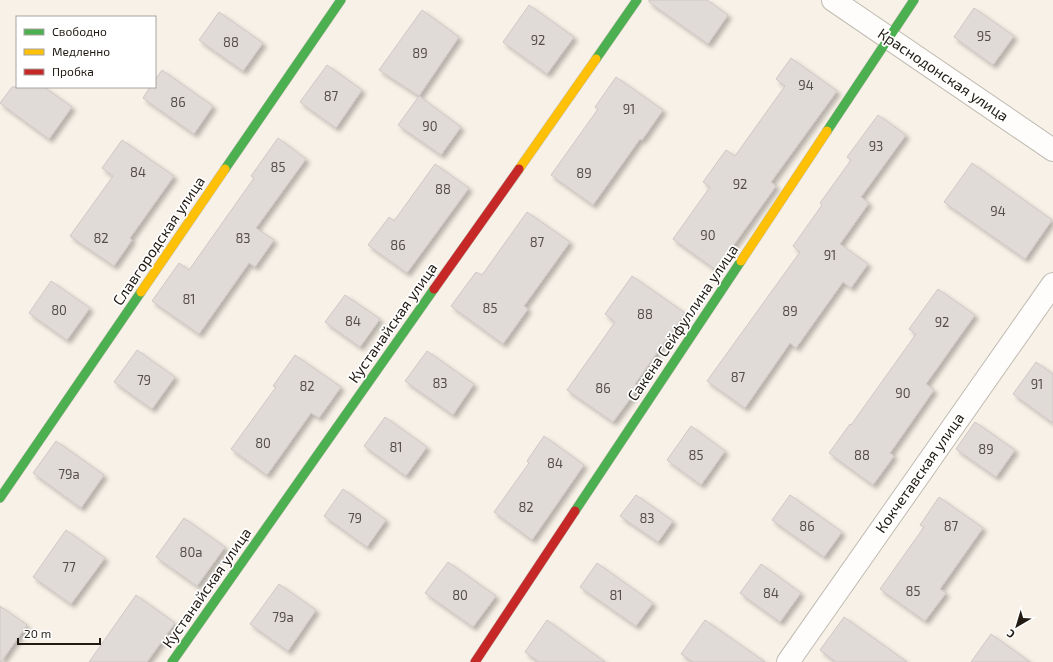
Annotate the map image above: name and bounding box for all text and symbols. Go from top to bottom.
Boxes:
legend [16,16,156,88]
text: Свободно [52,24,107,38]
street label: Краснодонская улица [874,24,1012,125]
house number: 95 [977,28,991,44]
house number: 92 [531,32,545,48]
house number: 88 [223,34,239,50]
text: Медленно [52,44,110,58]
house number: 89 [412,45,428,61]
text: Пробка [52,64,94,78]
house number: 94 [798,77,814,93]
house number: 87 [324,88,339,104]
house number: 86 [170,94,186,110]
house number: 91 [623,101,635,117]
house number: 90 [422,118,438,134]
house number: 93 [869,138,883,154]
house number: 85 [271,159,285,175]
house number: 84 [130,164,146,180]
house number: 89 [576,165,592,181]
street label: Славгородская улица [108,172,209,309]
house number: 92 [733,176,747,192]
house number: 88 [435,181,451,197]
house number: 94 [990,203,1006,219]
house number: 90 [700,227,716,243]
house number: 82 [93,230,109,246]
house number: 83 [235,230,251,246]
house number: 87 [530,234,545,250]
house number: 86 [390,237,406,253]
street label: Сакена Сейфуллина улица [623,241,742,405]
house number: 91 [824,247,836,263]
street label: Кустанайская улица [344,259,441,387]
house number: 81 [182,291,196,307]
house number: 85 [483,300,497,316]
house number: 80 [51,302,67,318]
house number: 89 [782,303,798,319]
house number: 88 [637,306,653,322]
house number: 84 [345,313,361,329]
house number: 92 [935,314,949,330]
house number: 87 [731,369,746,385]
house number: 79 [137,372,151,388]
house number: 83 [432,375,448,391]
house number: 91 [1031,376,1043,392]
house number: 82 [299,378,315,394]
house number: 86 [595,380,611,396]
house number: 90 [895,385,911,401]
street label: Кокчетавская улица [871,409,968,536]
house number: 80 [255,435,271,451]
house number: 81 [389,439,403,455]
house number: 89 [978,441,994,457]
house number: 85 [689,447,703,463]
house number: 88 [854,447,870,463]
house number: 84 [547,455,563,471]
house number: 79а [58,466,80,482]
house number: 82 [518,499,534,515]
house number: 79 [348,510,362,526]
house number: 83 [639,510,655,526]
house number: 86 [799,518,815,534]
house number: 87 [944,518,959,534]
street label: Кустанайская улица [158,524,255,652]
house number: 80а [180,544,202,560]
house number: 77 [62,559,76,575]
house number: 85 [906,583,920,599]
house number: 84 [763,585,779,601]
house number: 80 [452,587,468,603]
house number: 81 [609,587,623,603]
north arrow [997,606,1037,646]
house number: 79а [272,609,294,625]
scale bar [18,620,100,646]
text: 20 m [24,626,51,640]
text: С [1004,627,1017,641]

